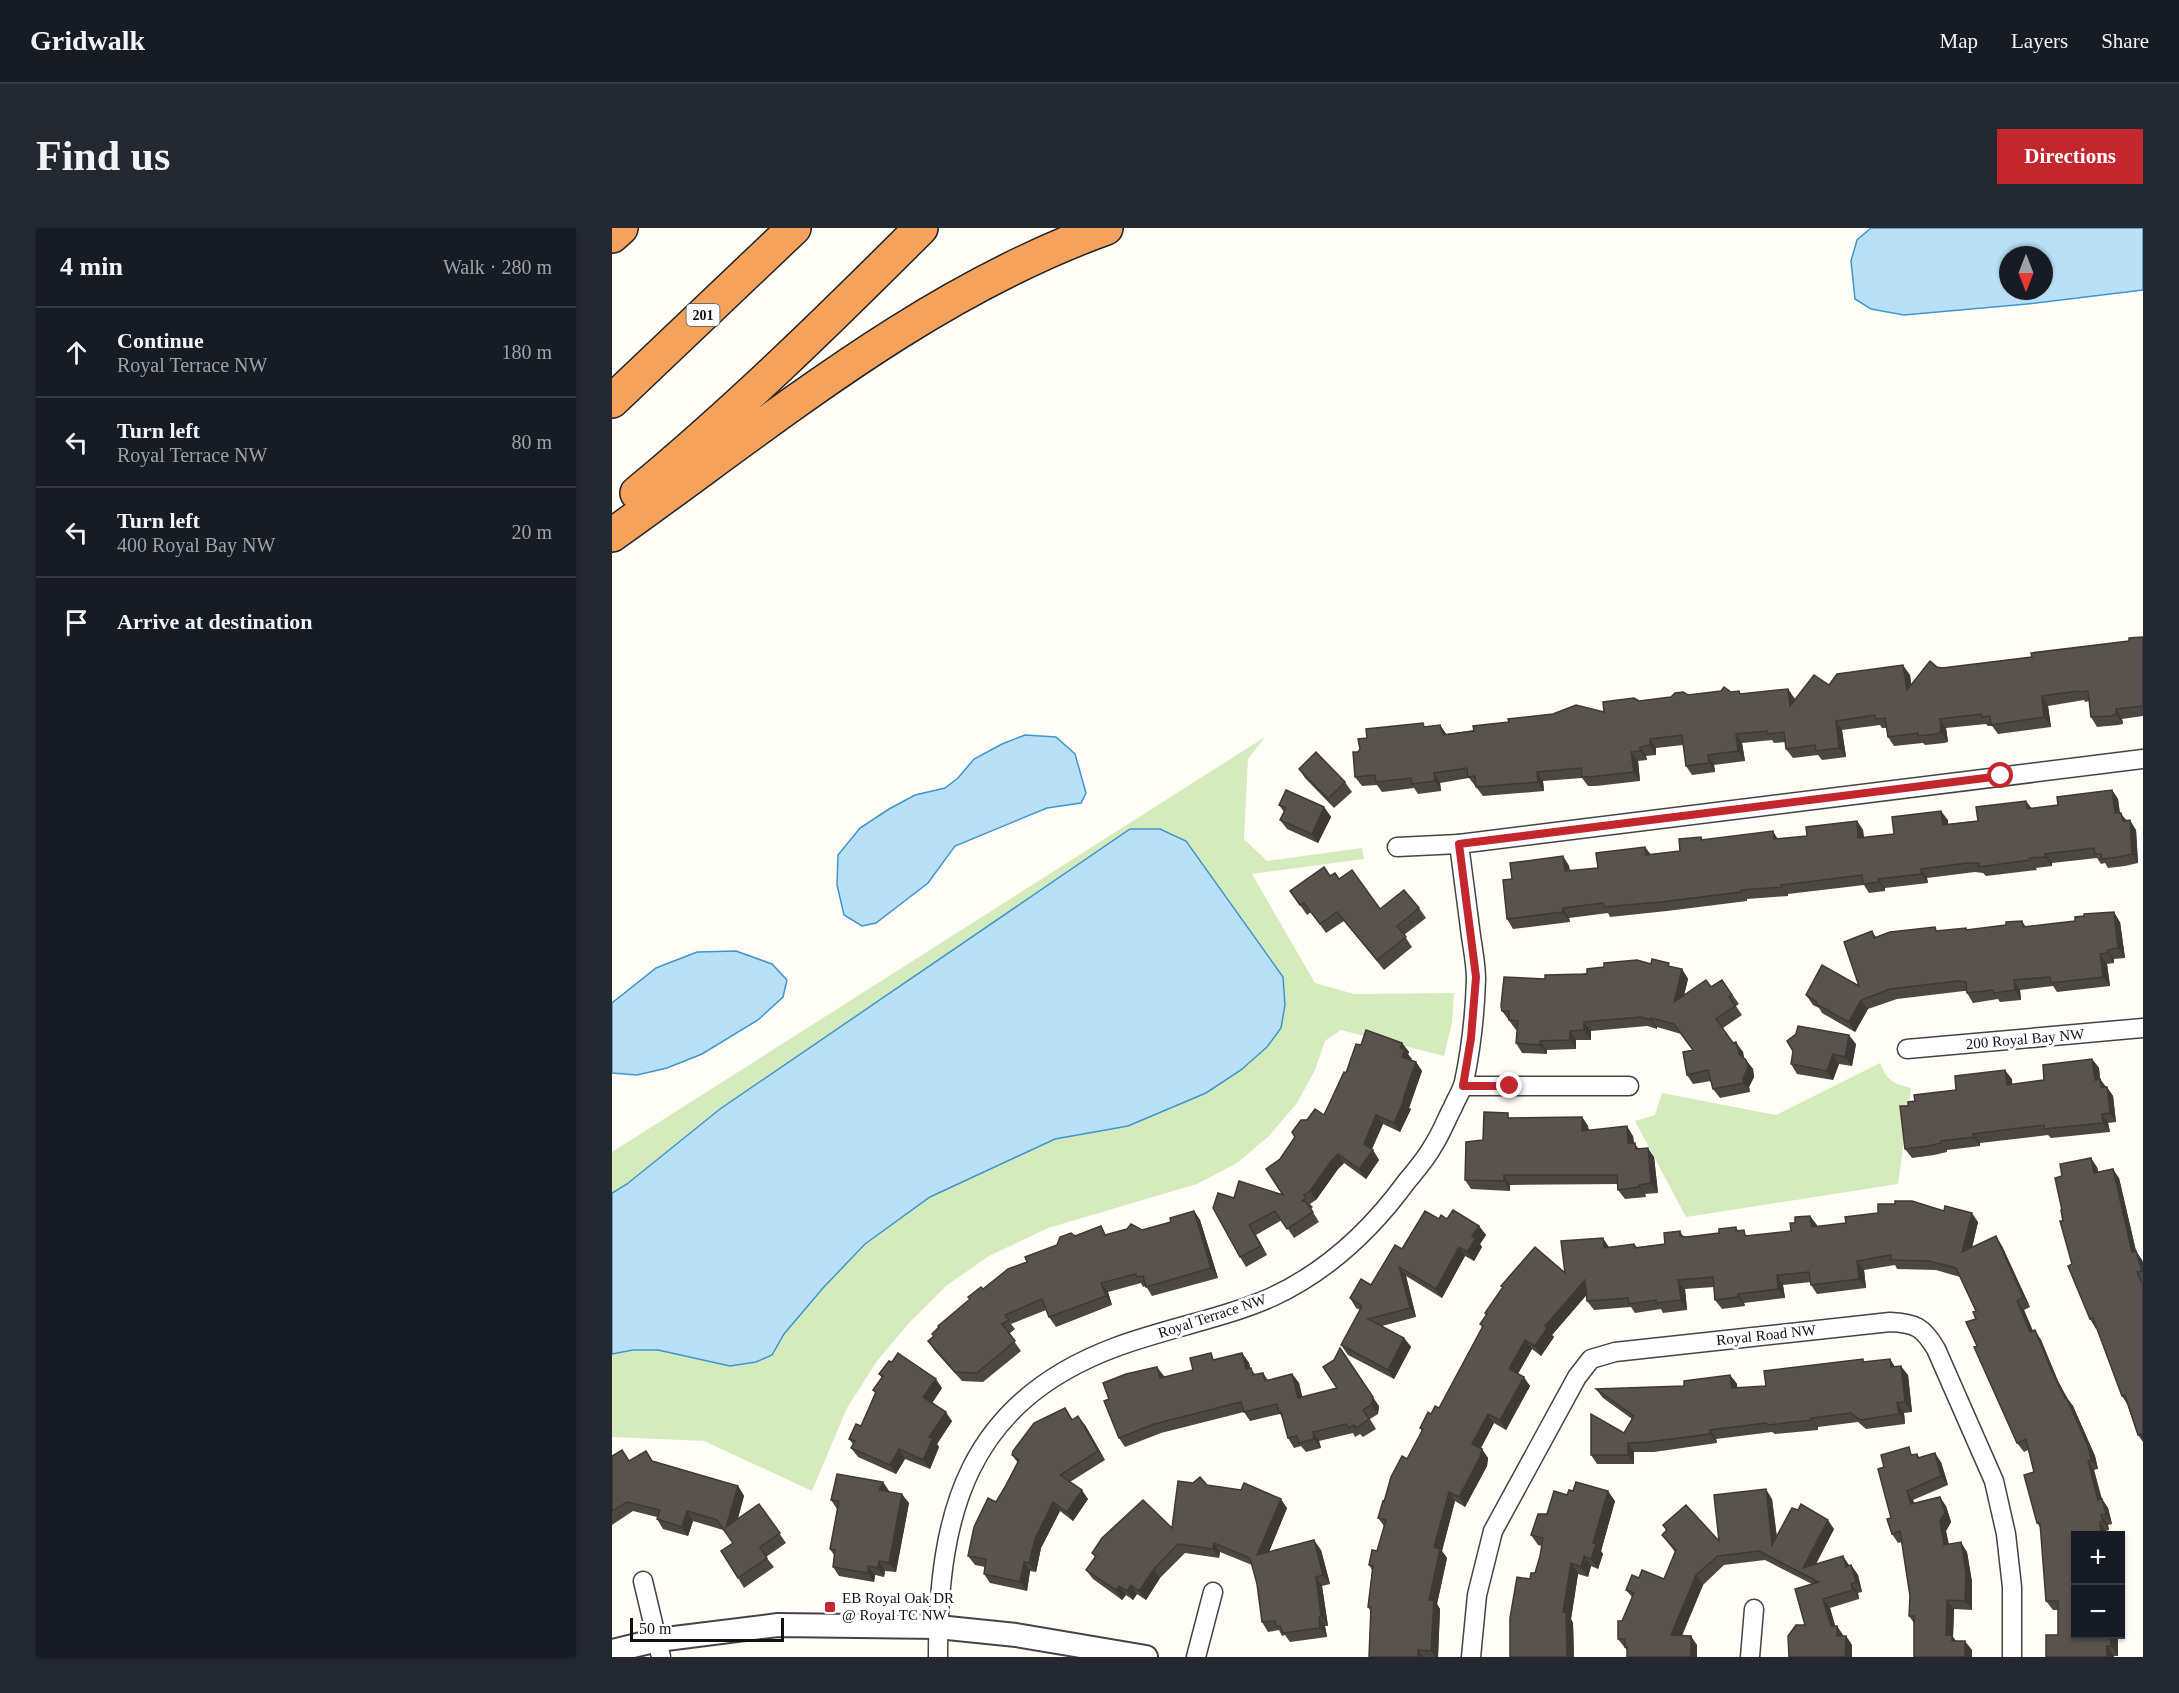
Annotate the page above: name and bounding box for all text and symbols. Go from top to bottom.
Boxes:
text: Gridwalk [30,25,145,56]
text: Map [1940,29,1978,53]
text: Layers [2011,29,2068,53]
text: Share [2101,29,2149,53]
button: Directions [1997,129,2143,184]
text: Find us [36,133,170,179]
north arrow [1999,246,2053,300]
text: 4 min [60,252,123,281]
text: Walk · 280 m [443,256,552,278]
road number: 201 [686,304,719,326]
text: Continue [117,328,204,353]
icon: ahead [60,336,93,369]
text: 180 m [501,341,552,363]
text: Royal Terrace NW [117,354,267,376]
text: Turn left [117,418,200,443]
icon: left [60,426,93,459]
text: 80 m [511,431,552,453]
text: Royal Terrace NW [117,444,267,466]
text: Turn left [117,508,200,533]
icon: left [60,516,93,549]
text: 20 m [511,521,552,543]
text: 400 Royal Bay NW [117,534,275,556]
icon: arrive [60,606,93,639]
text: Arrive at destination [117,609,313,634]
route start [1987,762,2013,788]
street label: 200 Royal Bay NW [1965,1026,2086,1052]
route end [1496,1072,1522,1098]
street label: Royal Terrace NW [1156,1291,1269,1341]
street label: Royal Road NW [1715,1322,1817,1348]
map controls [2071,1531,2125,1639]
button: + [2071,1531,2125,1585]
button: − [2071,1585,2125,1639]
place label: EB Royal Oak DR @ Royal TC NW [842,1590,954,1623]
marker: EB Royal Oak DR @ Royal TC NW [823,1600,837,1614]
scale bar [630,1615,784,1642]
text: 50 m [639,1620,671,1637]

